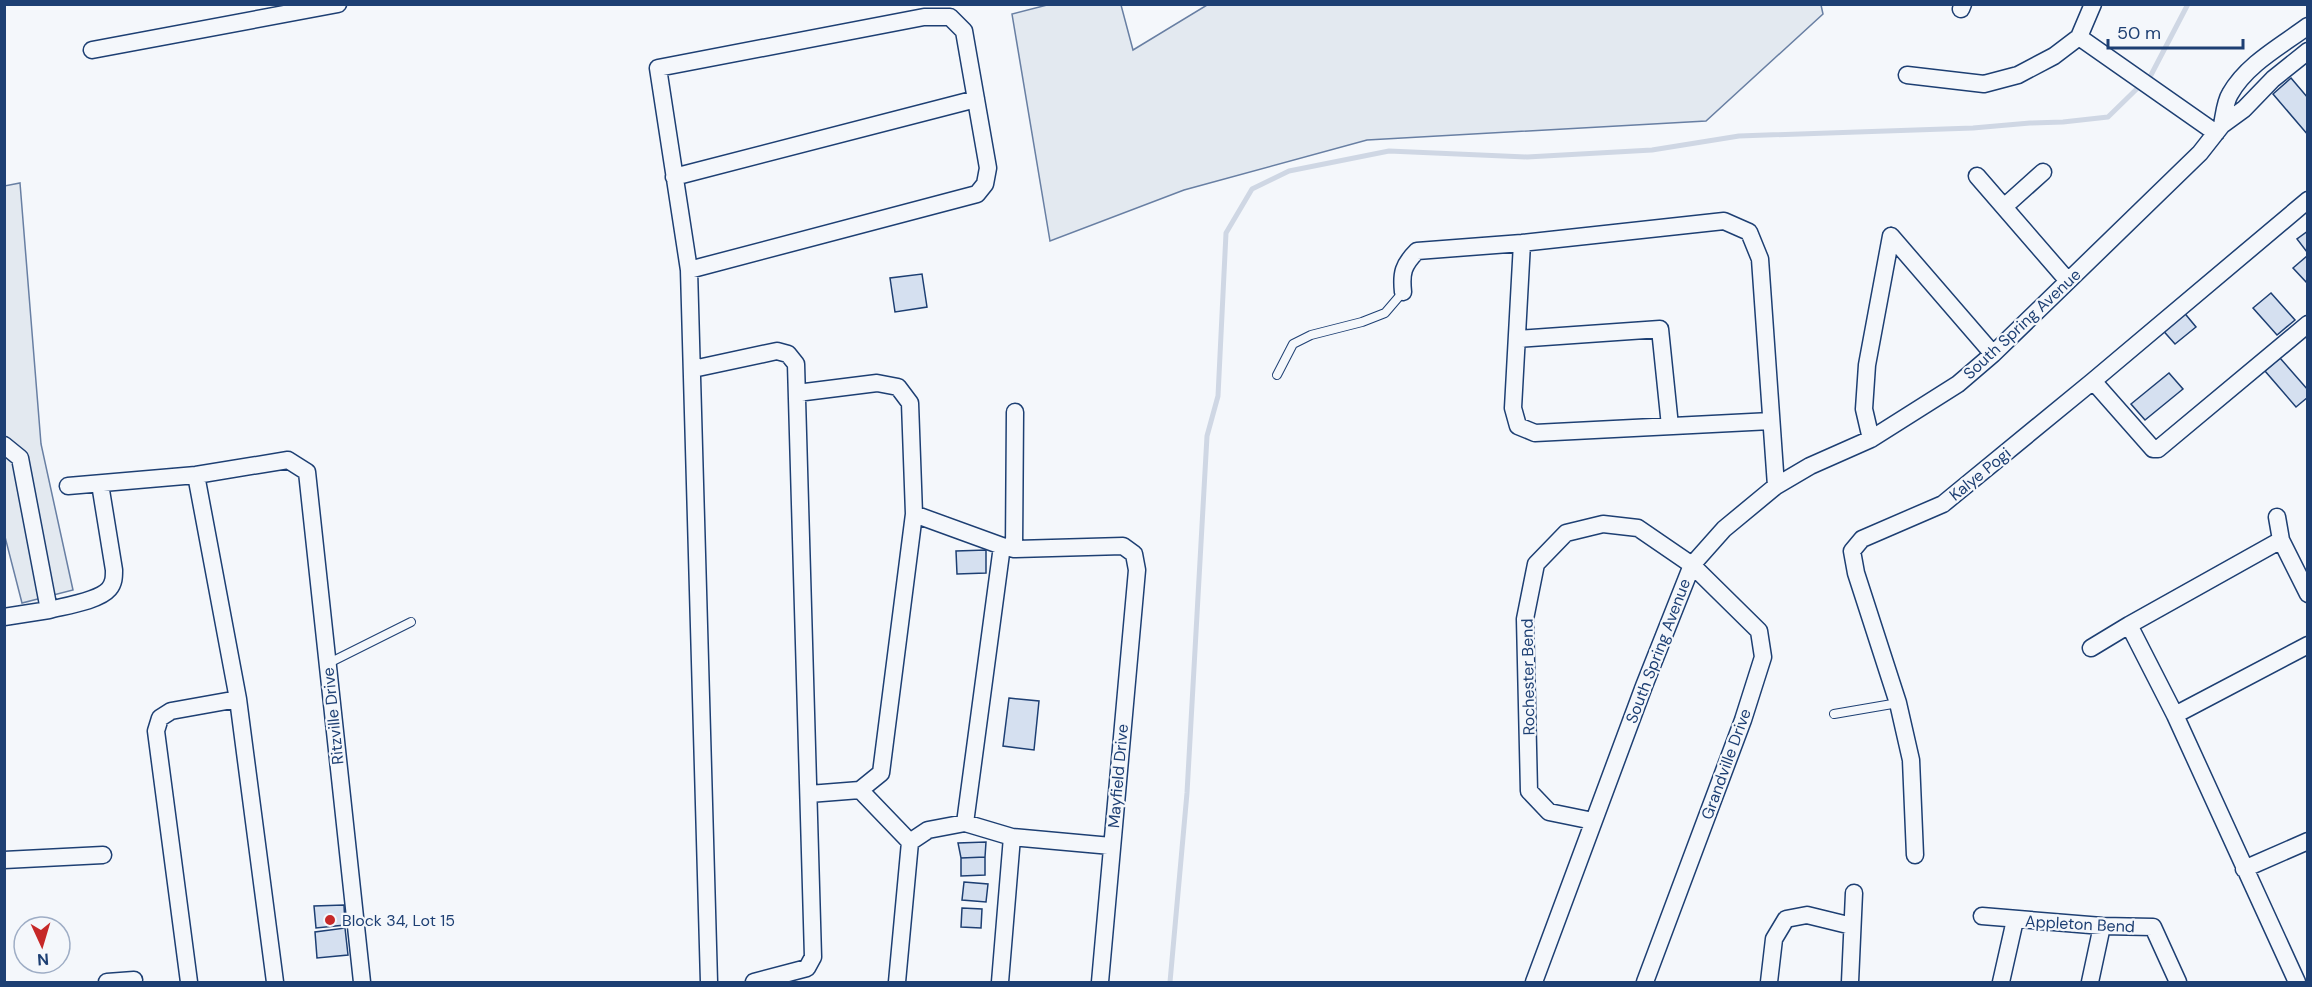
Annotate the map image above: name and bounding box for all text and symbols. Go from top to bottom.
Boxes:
scale bar [2108,12,2243,50]
text: 50 m [2117,21,2161,45]
street label: South Spring Avenue [1959,264,2085,384]
street label: Kalye Pogi [1945,443,2015,505]
street label: South Spring Avenue [1621,576,1695,726]
street label: Rochester Bend [1516,618,1540,736]
street label: Ritzville Drive [317,666,349,766]
street label: Grandville Drive [1696,706,1756,822]
street label: Mayfield Drive [1103,723,1133,829]
place label: Block 34, Lot 15 [342,910,455,931]
street label: Appleton Bend [2025,911,2135,937]
marker: Block 34, Lot 15 [323,913,337,927]
north arrow [12,915,72,975]
text: N [36,949,50,970]

